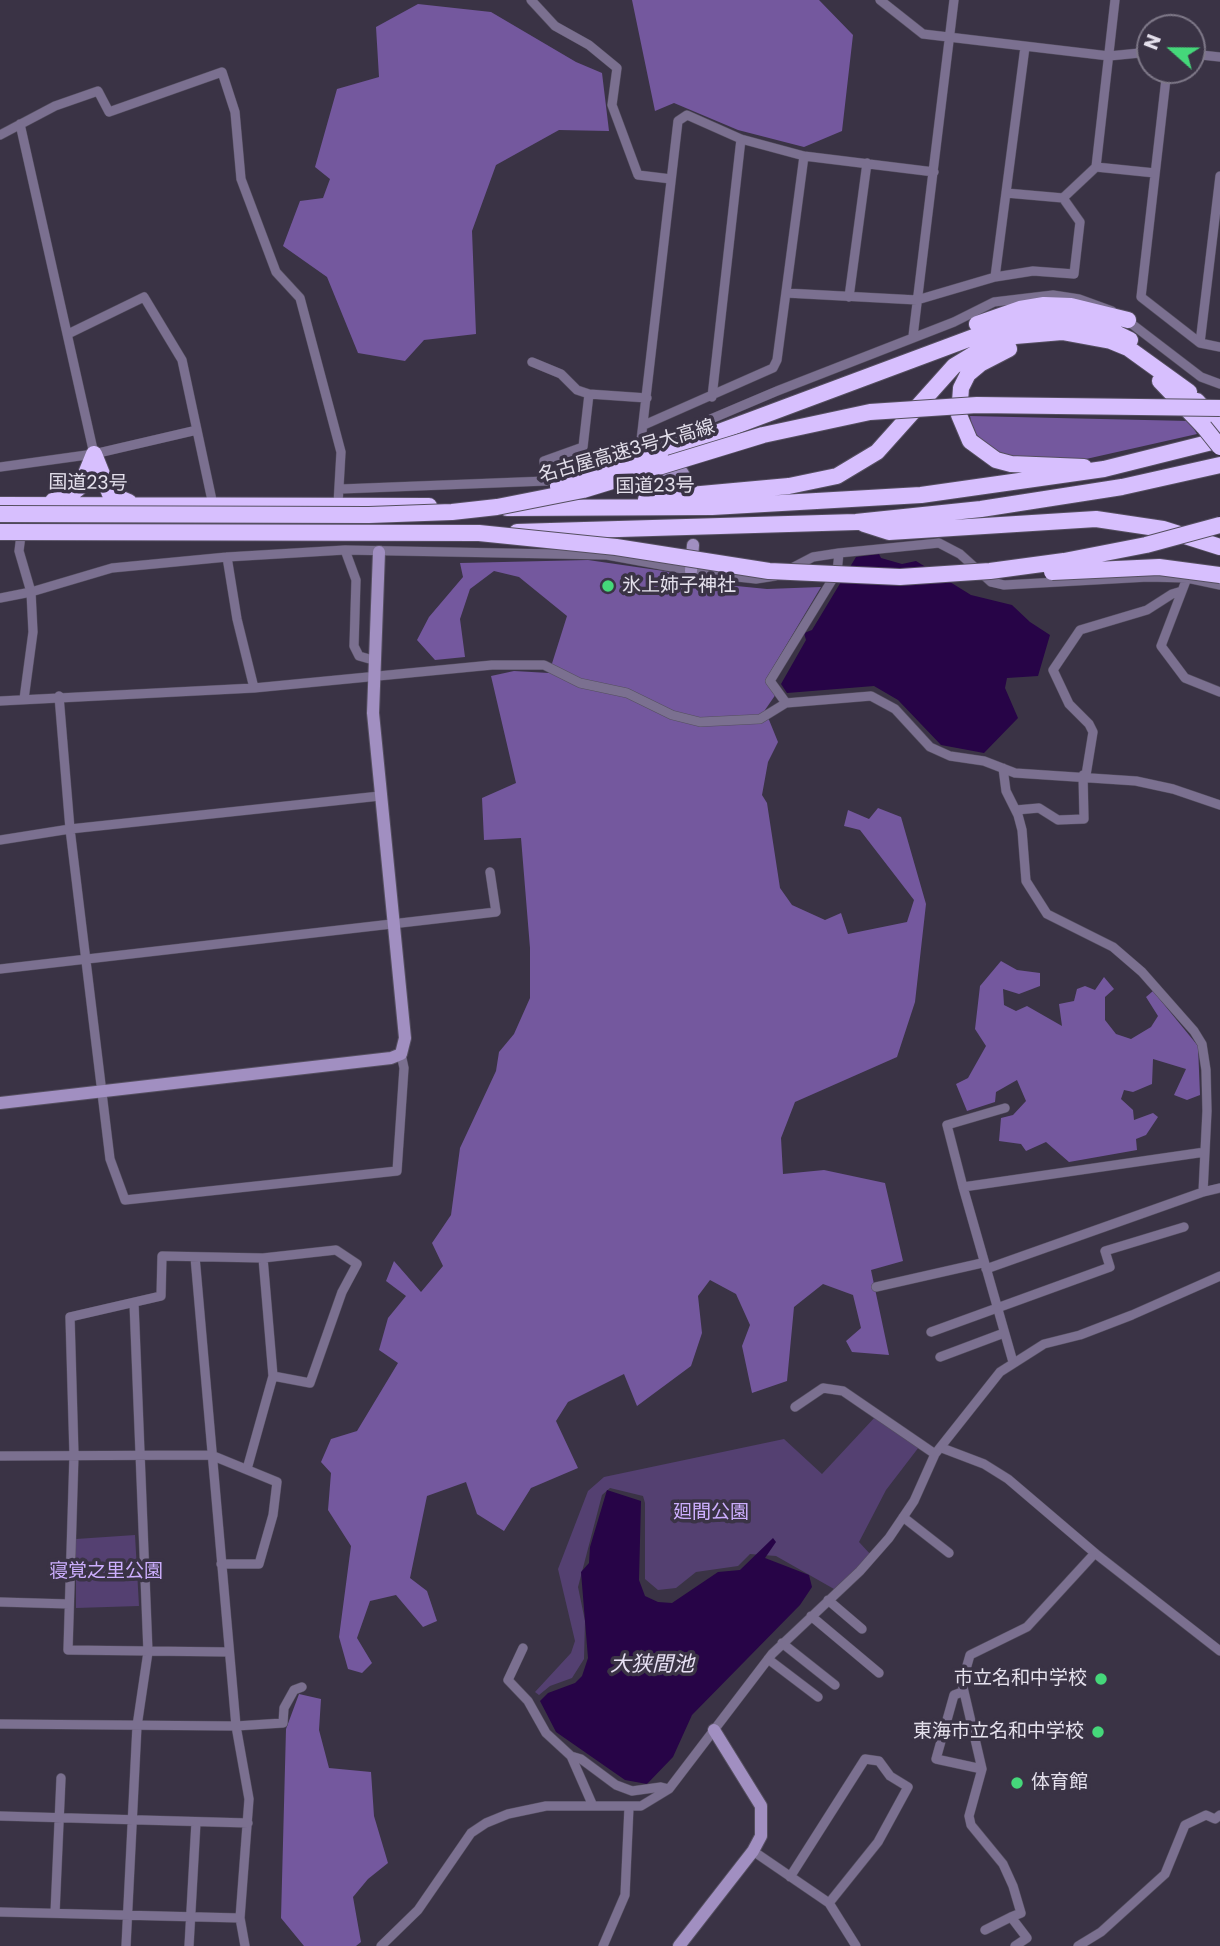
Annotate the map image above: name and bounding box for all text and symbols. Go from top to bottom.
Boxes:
north arrow [1136,14,1206,84]
text: N [1138,31,1168,54]
street label: 名古屋高速3号大高線 [536,416,718,488]
street label: 国道23号 [48,472,128,496]
street label: 国道23号 [615,475,695,499]
place label: 氷上姉子神社 [622,575,736,597]
marker: 氷上姉子神社 [600,578,616,594]
park label: 廻間公園 [673,1502,749,1524]
park label: 寝覚之里公園 [49,1561,163,1583]
water label: 大狭間池 [610,1653,694,1679]
place label: 市立名和中学校 [954,1668,1087,1690]
marker: 市立名和中学校 [1093,1671,1109,1687]
place label: 東海市立名和中学校 [913,1721,1084,1743]
marker: 東海市立名和中学校 [1090,1724,1106,1740]
place label: 体育館 [1031,1772,1088,1794]
marker: 体育館 [1009,1775,1025,1791]

